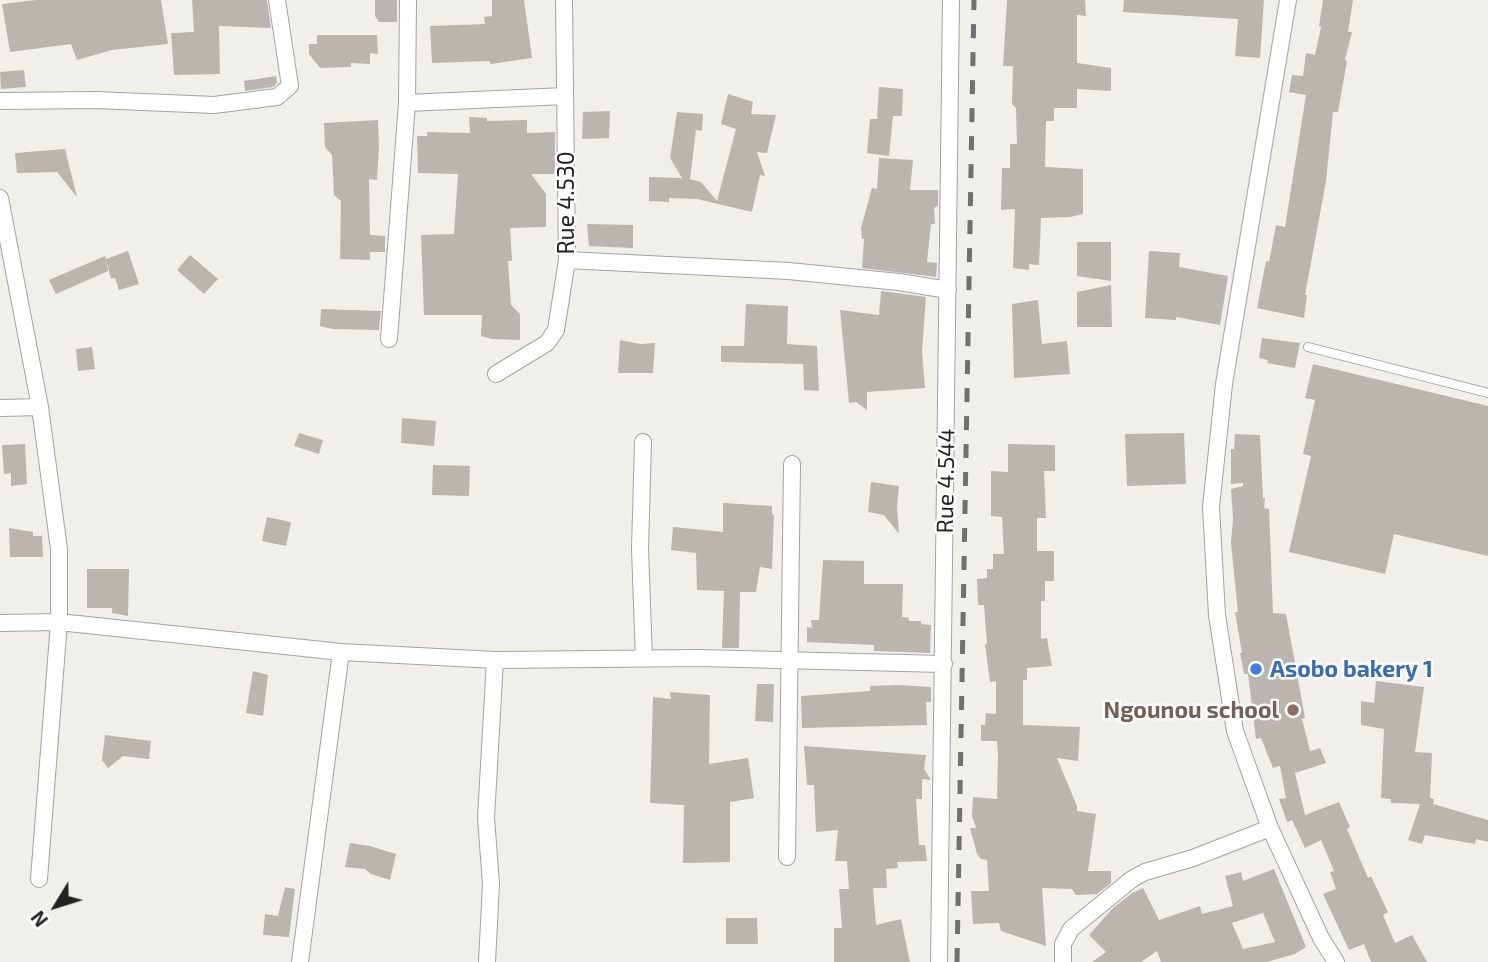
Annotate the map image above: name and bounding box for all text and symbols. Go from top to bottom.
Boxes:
street label: Rue 4.530 [552,151,580,255]
street label: Rue 4.544 [931,428,961,534]
place label: Asobo bakery 1 [1270,655,1433,683]
marker: Asobo bakery 1 [1248,661,1264,677]
place label: Ngounou school [1104,696,1279,724]
marker: Ngounou school [1285,702,1301,718]
north arrow [21,871,91,941]
text: N [26,907,52,932]

